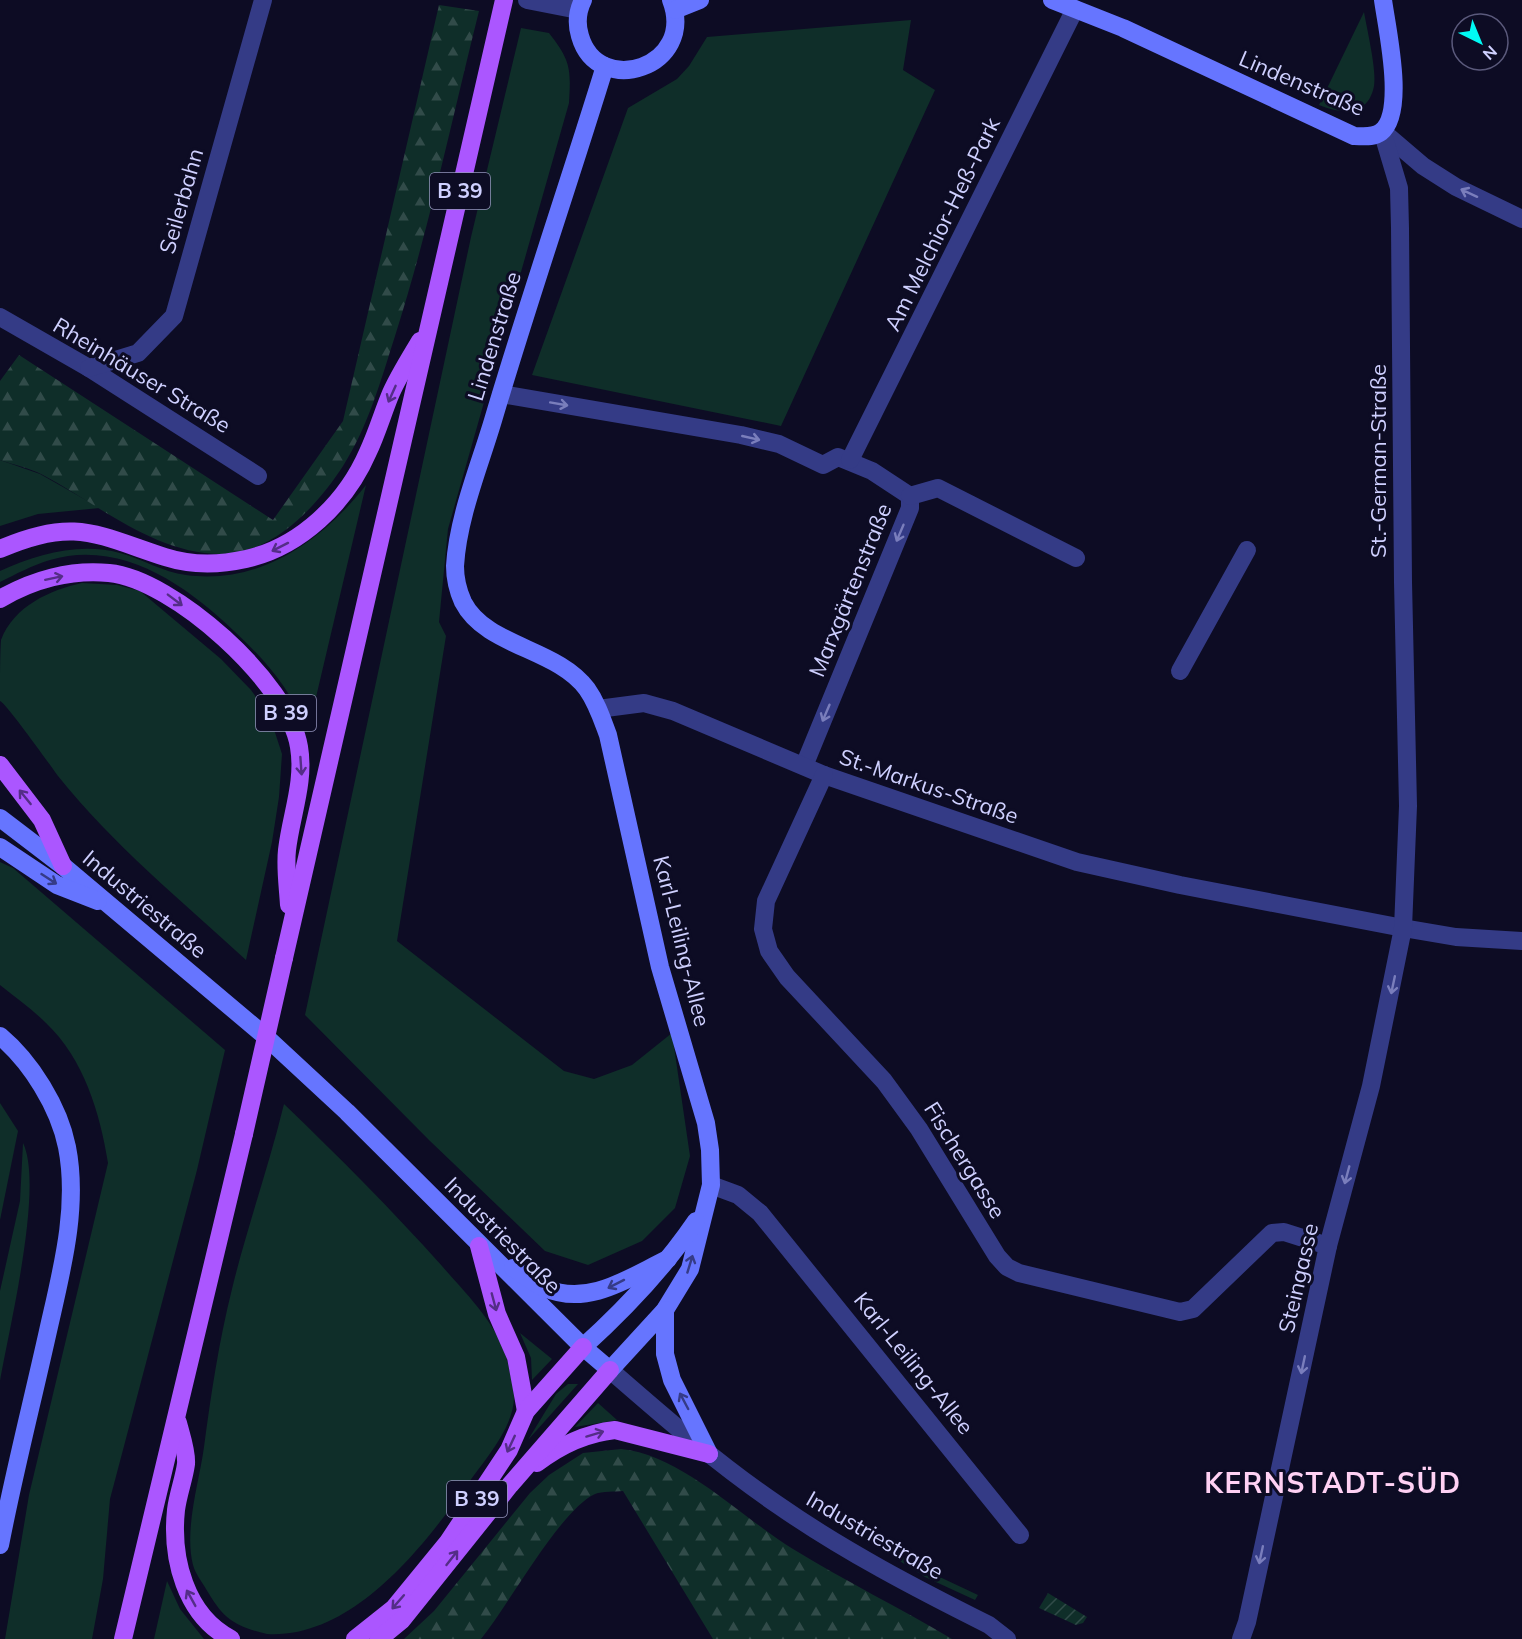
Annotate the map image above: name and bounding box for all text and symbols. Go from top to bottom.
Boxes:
north arrow [1450,12,1510,72]
text: N [1479,42,1501,64]
street label: Lindenstraße [1235,44,1369,122]
street label: Am Melchior-Heß-Park [878,112,1006,335]
street label: Seilerbahn [153,145,209,257]
road number: B 39 [430,173,490,209]
one-way arrow [1461,187,1479,199]
street label: Lindenstraße [461,268,527,404]
street label: Rheinhäuser Straße [48,311,236,439]
street label: St.-German-Straße [1364,364,1392,558]
one-way arrow [385,384,397,402]
one-way arrow [549,399,568,410]
one-way arrow [741,432,760,444]
street label: Marxgärtenstraße [802,499,898,681]
one-way arrow [894,523,905,541]
one-way arrow [272,541,289,553]
one-way arrow [44,571,63,583]
one-way arrow [166,593,182,606]
road number: B 39 [256,695,316,731]
one-way arrow [820,703,831,721]
street label: St.-Markus-Straße [836,742,1022,830]
one-way arrow [295,755,306,775]
one-way arrow [18,789,31,805]
street label: Industriestraße [77,844,213,964]
street label: Karl-Leiling-Allee [647,853,717,1029]
one-way arrow [40,874,57,886]
one-way arrow [1387,975,1398,995]
street label: Fischergasse [918,1096,1012,1224]
one-way arrow [1341,1165,1353,1184]
street label: Industriestraße [439,1171,567,1299]
street label: Steingasse [1272,1220,1324,1336]
one-way arrow [685,1254,696,1273]
one-way arrow [607,1279,625,1291]
street label: Karl-Leiling-Allee [848,1286,980,1440]
one-way arrow [488,1292,500,1311]
one-way arrow [1297,1354,1308,1374]
one-way arrow [678,1392,689,1410]
one-way arrow [585,1428,604,1439]
one-way arrow [505,1434,517,1452]
district label: KERNSTADT-SÜD [1204,1465,1462,1500]
road number: B 39 [447,1481,507,1517]
street label: Industriestraße [801,1484,949,1586]
one-way arrow [1255,1545,1267,1564]
one-way arrow [445,1551,458,1567]
one-way arrow [185,1590,197,1607]
one-way arrow [391,1594,405,1609]

